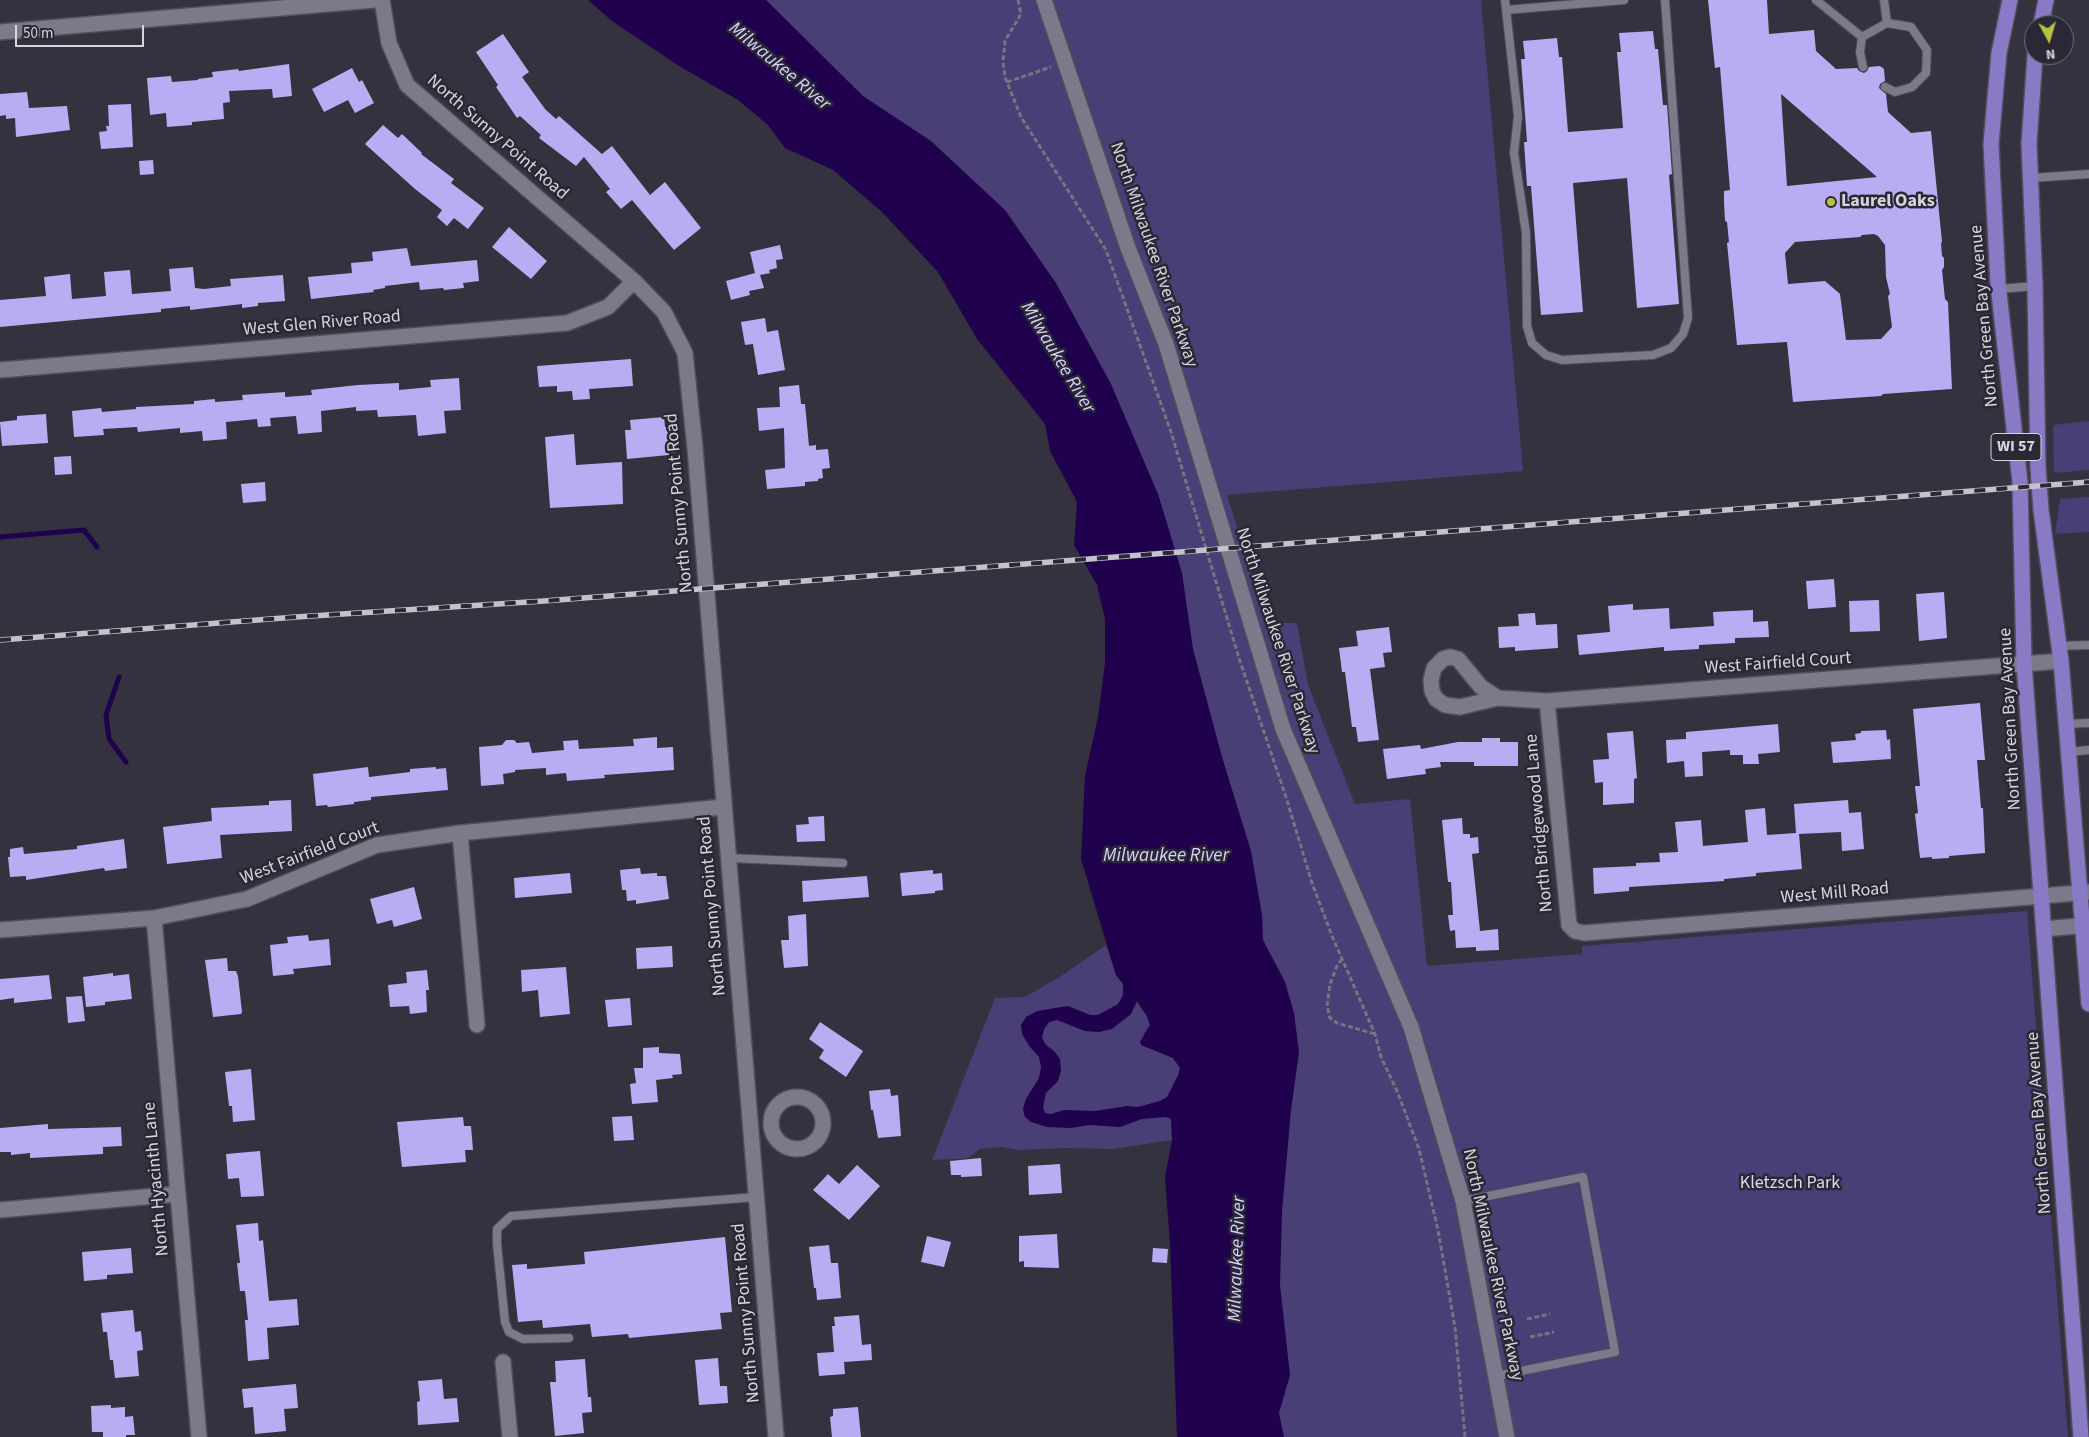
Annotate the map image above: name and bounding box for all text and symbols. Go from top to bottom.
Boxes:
scale bar [18,15,146,47]
north arrow [2024,15,2074,65]
water label: Milwaukee River [723,18,835,116]
text: 50 m [23,23,53,44]
text: N [2045,43,2056,64]
street label: North Sunny Point Road [422,71,572,205]
street label: North Milwaukee River Parkway [1104,140,1202,370]
place label: Laurel Oaks [1841,191,1935,213]
marker: Laurel Oaks [1825,196,1837,208]
street label: North Green Bay Avenue [1966,224,2004,408]
water label: Milwaukee River [1015,298,1099,418]
street label: West Glen River Road [242,306,402,342]
street label: North Sunny Point Road [661,412,699,594]
road number: WI 57 [1991,434,2041,461]
street label: North Milwaukee River Parkway [1230,525,1324,757]
street label: North Green Bay Avenue [1995,627,2027,811]
street label: West Fairfield Court [1704,648,1852,680]
street label: North Bridgewood Lane [1521,733,1559,913]
street label: North Sunny Point Road [694,815,732,997]
street label: West Fairfield Court [238,818,382,890]
water label: Milwaukee River [1103,846,1229,868]
street label: West Mill Road [1780,878,1890,910]
street label: North Green Bay Avenue [2023,1031,2057,1215]
street label: North Hyacinth Lane [140,1101,174,1257]
street label: North Milwaukee River Parkway [1457,1147,1527,1383]
park label: Kletzsch Park [1740,1173,1840,1195]
water label: Milwaukee River [1224,1196,1252,1322]
street label: North Sunny Point Road [728,1222,766,1404]

